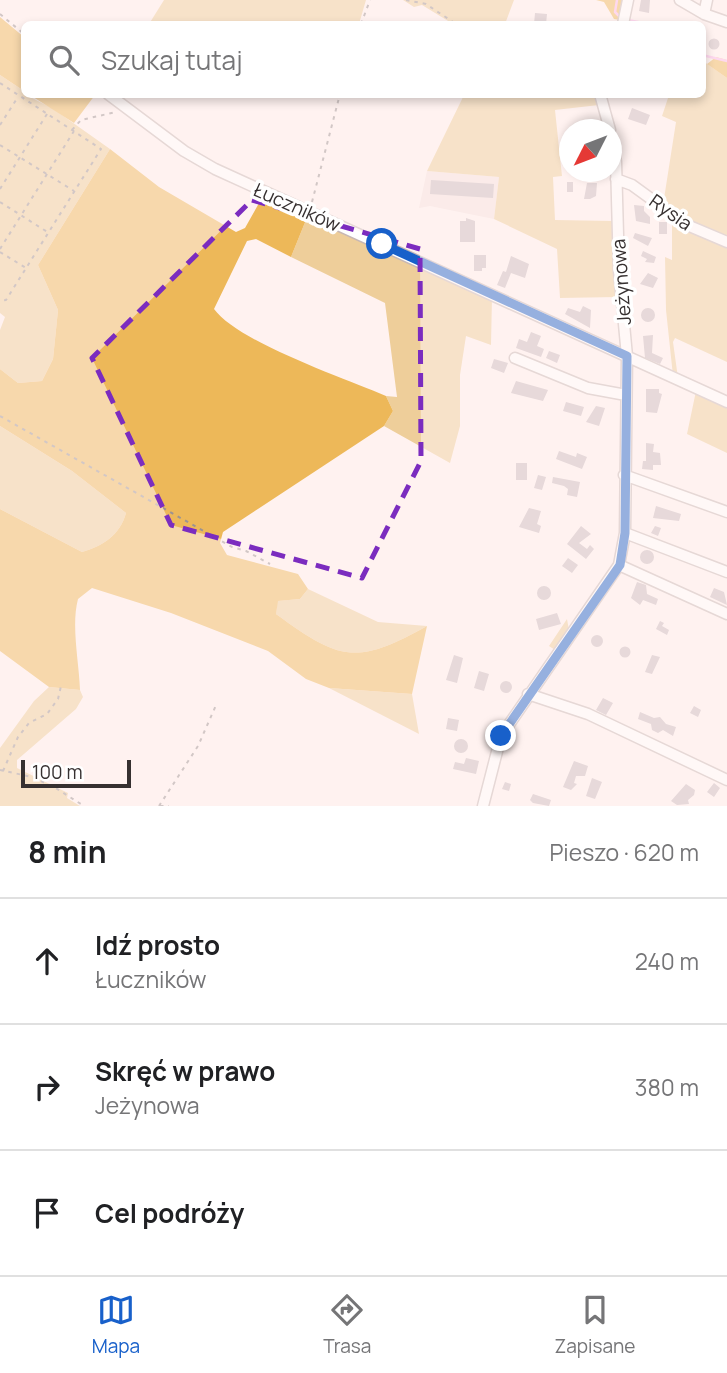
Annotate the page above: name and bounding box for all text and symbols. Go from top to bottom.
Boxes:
search box [21,21,706,98]
icon: search [45,41,83,79]
text: Szukaj tutaj [101,42,243,78]
north arrow [559,119,622,182]
street label: Łuczników [250,176,345,238]
street label: Rysia [644,188,698,236]
route start [366,228,397,259]
street label: Jeżynowa [605,238,637,326]
route end [485,720,516,751]
scale bar [21,757,131,789]
text: 100 m [32,759,83,785]
text: 8 min [28,831,107,872]
text: Pieszo · 620 m [549,836,699,868]
text: Idź prosto [95,927,220,963]
icon: ahead [28,942,66,980]
text: 240 m [635,945,699,977]
text: Łuczników [95,963,206,995]
text: Skręć w prawo [95,1053,275,1089]
icon: right [28,1068,66,1106]
text: 380 m [635,1071,699,1103]
text: Jeżynowa [95,1089,200,1121]
icon: arrive [28,1194,66,1232]
text: Cel podróży [95,1195,244,1231]
tab: Mapa [92,1291,140,1359]
tab: Trasa [323,1291,371,1359]
tab: Zapisane [555,1291,635,1359]

